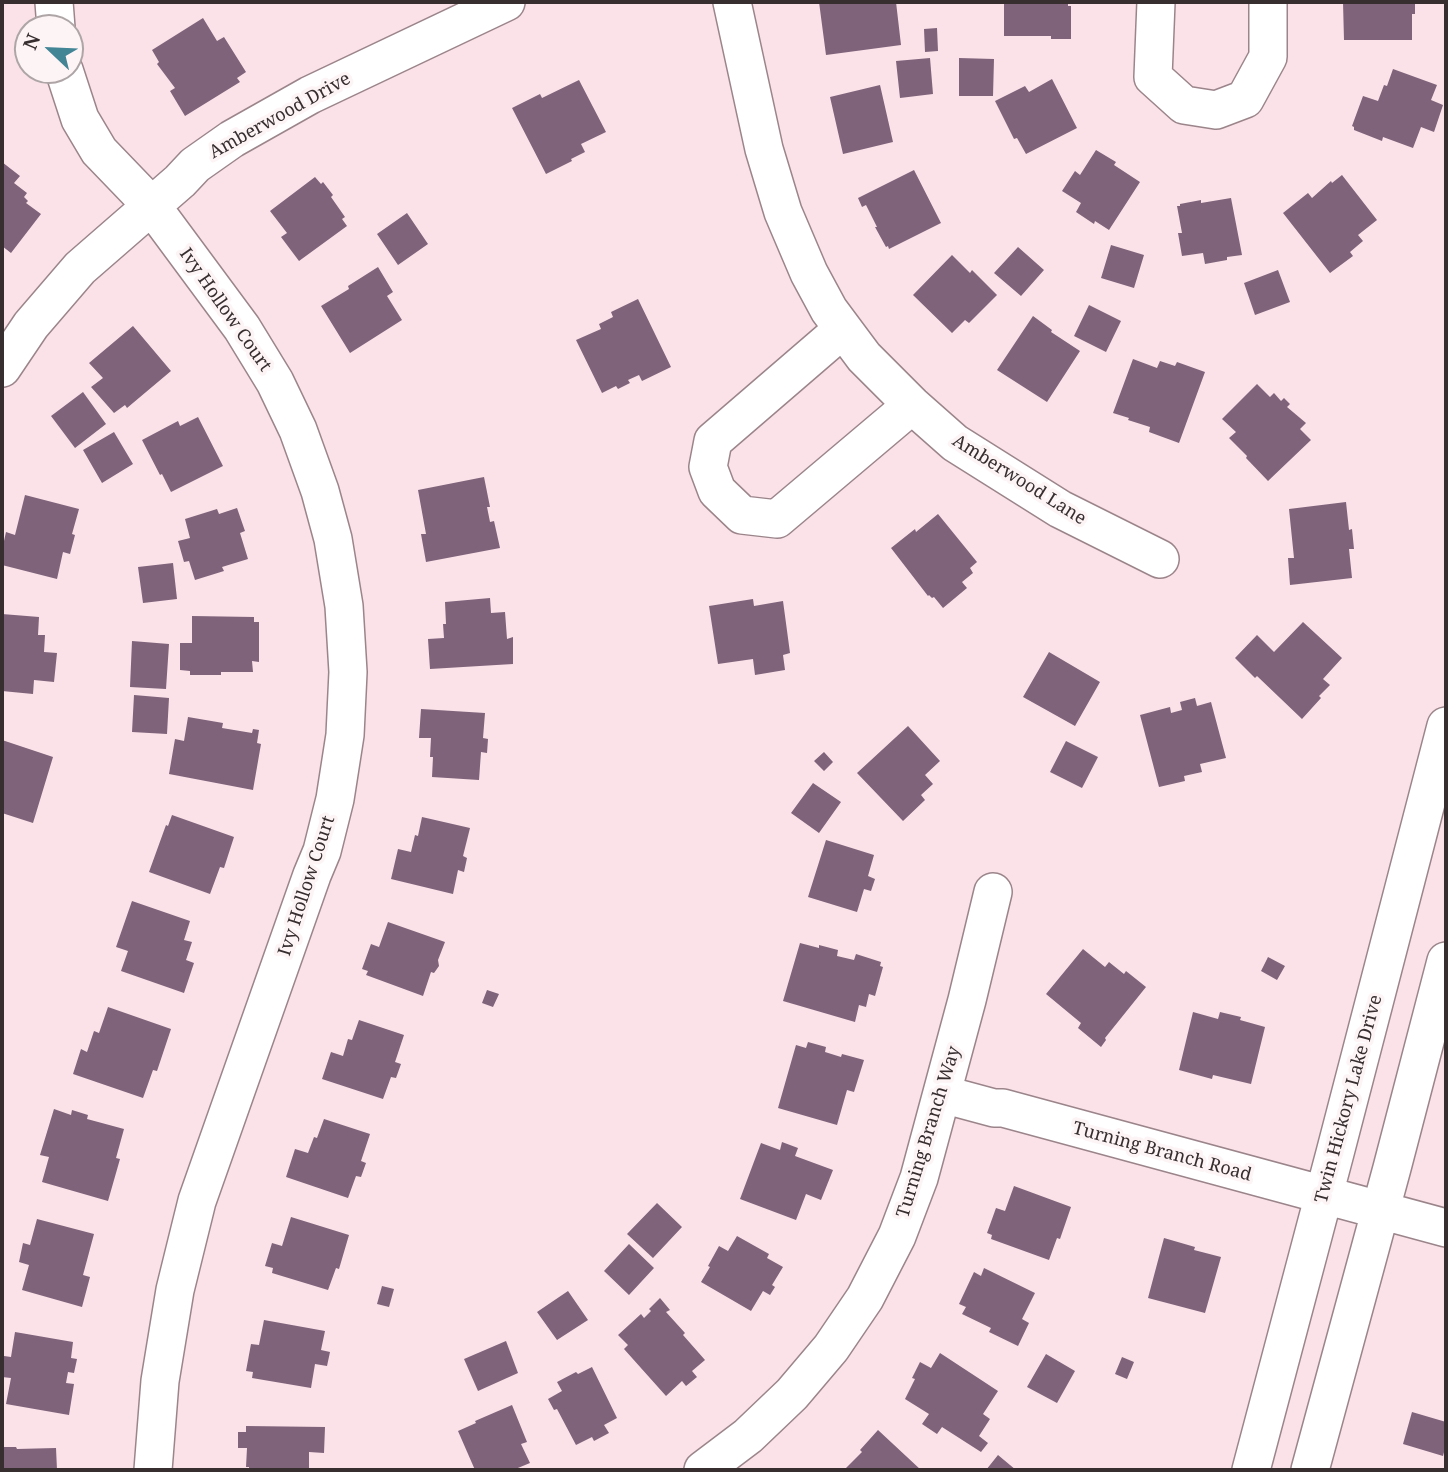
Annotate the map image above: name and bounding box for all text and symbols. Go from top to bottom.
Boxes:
north arrow [14,14,84,84]
text: N [17,30,46,54]
street label: Amberwood Drive [206,68,354,164]
street label: Ivy Hollow Court [174,244,276,376]
street label: Amberwood Lane [948,430,1090,530]
street label: Ivy Hollow Court [274,813,340,959]
street label: Twin Hickory Lake Drive [1311,993,1387,1205]
street label: Turning Branch Way [893,1044,965,1220]
street label: Turning Branch Road [1070,1118,1254,1186]

